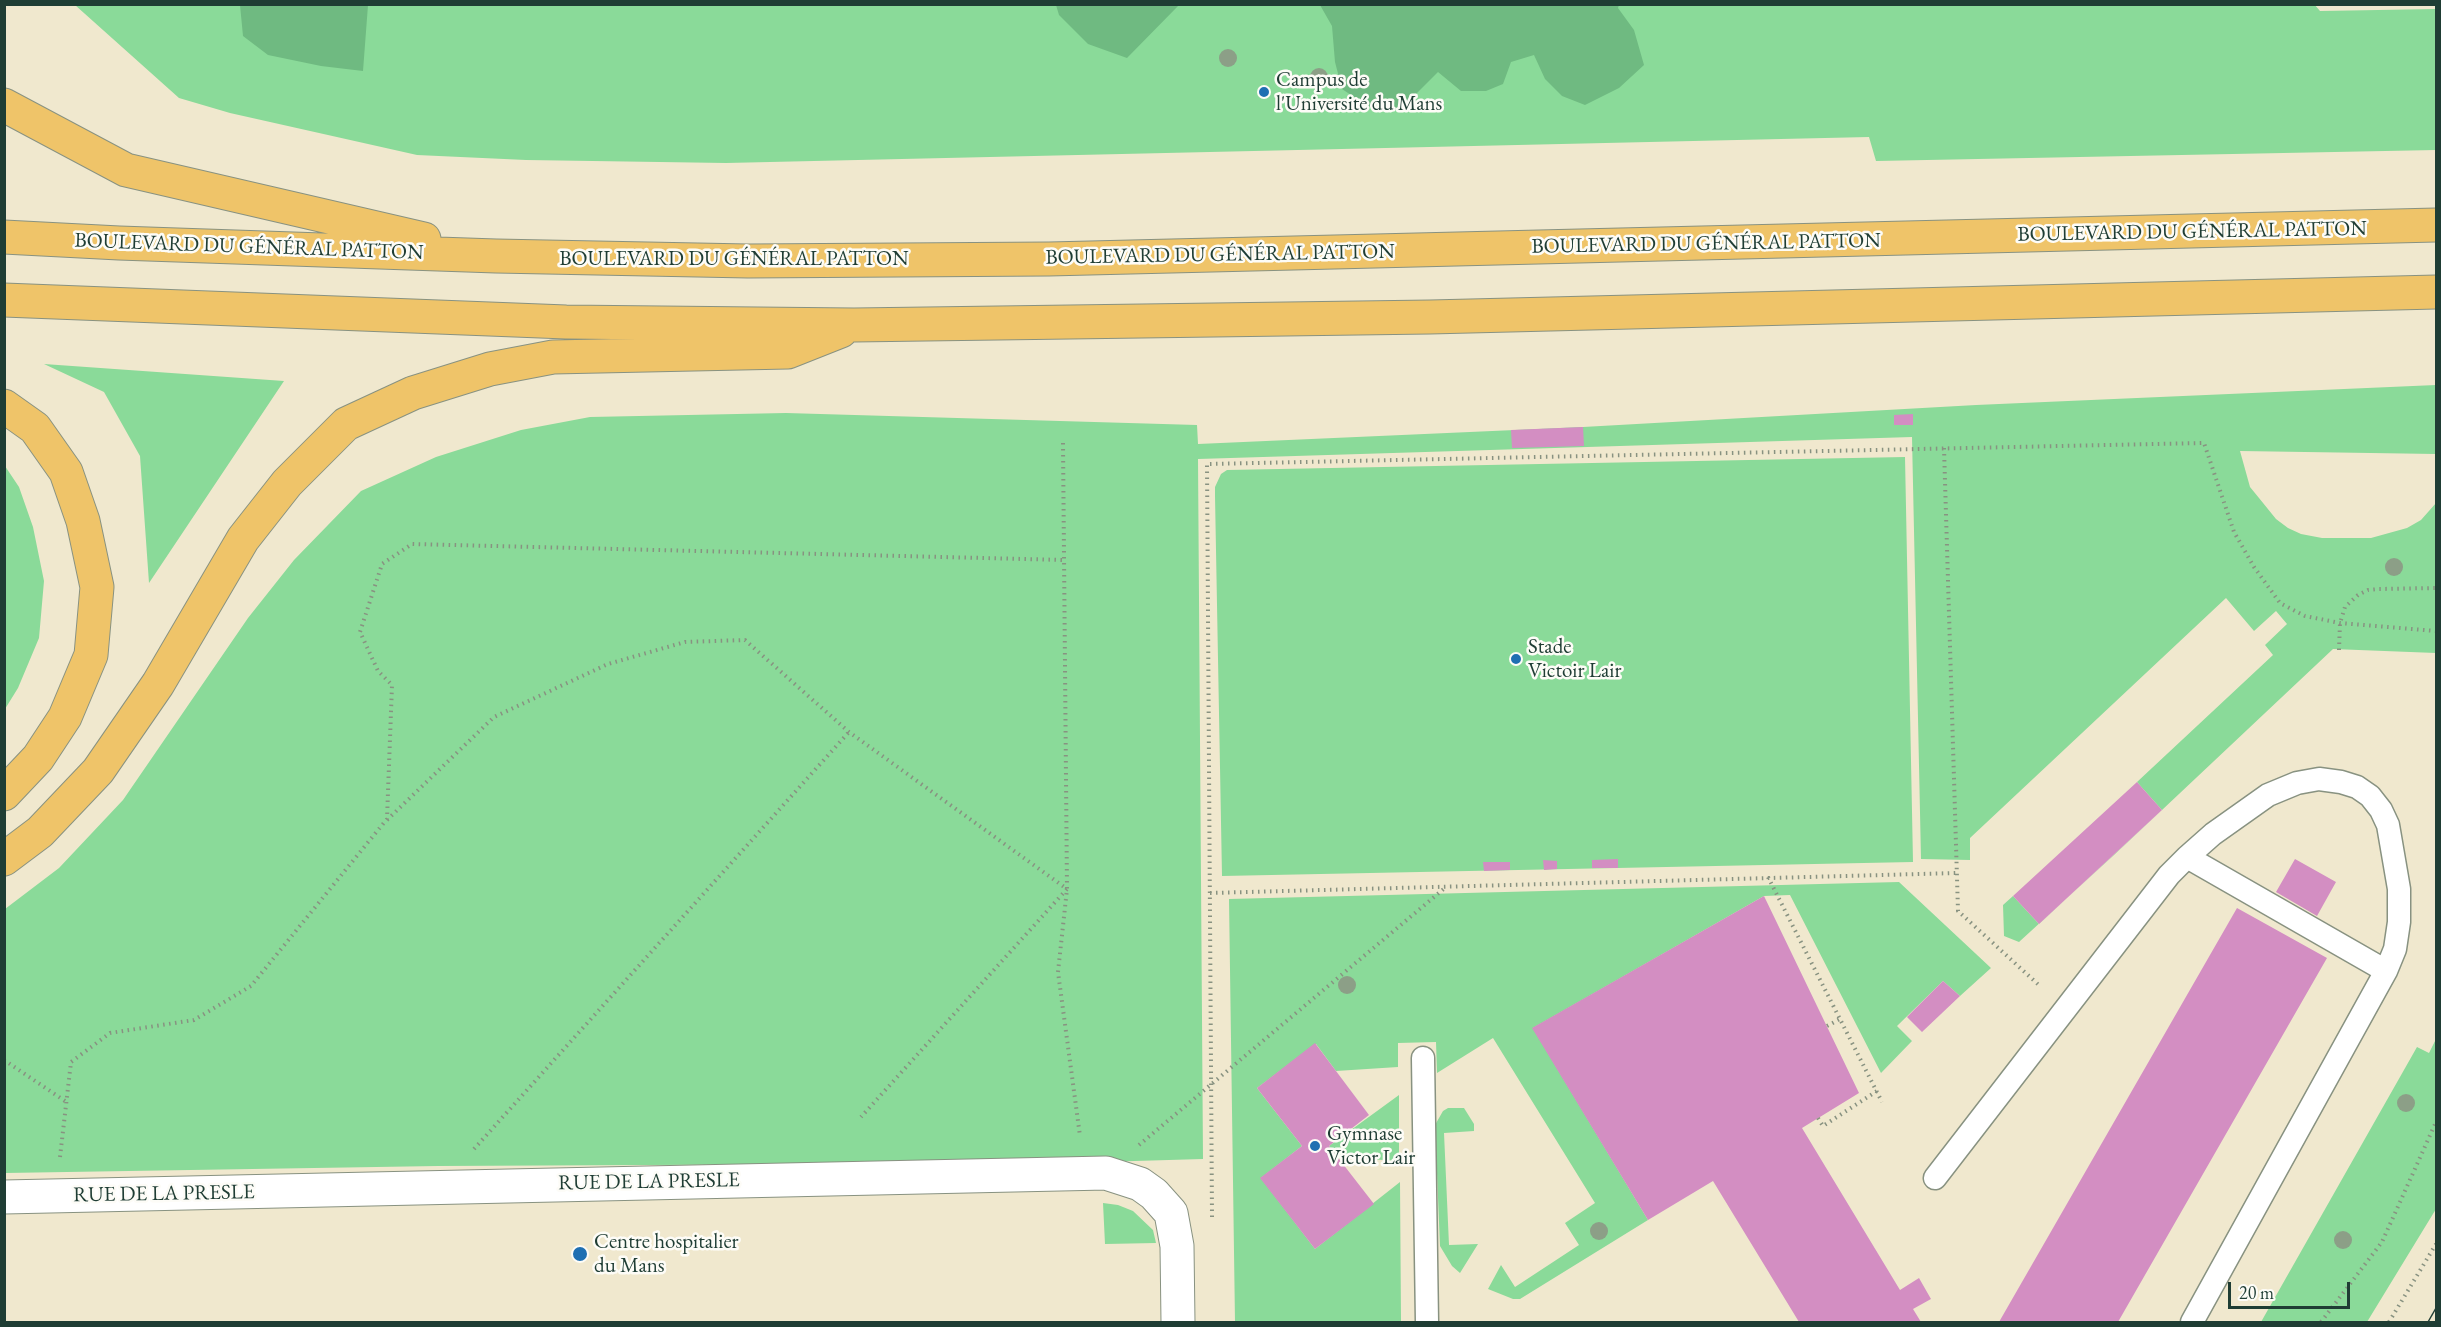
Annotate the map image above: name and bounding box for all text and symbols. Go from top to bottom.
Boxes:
place label: Campus de l'Université du Mans [1276,67,1442,117]
marker: Campus de l'Université du Mans [1257,85,1271,99]
street label: BOULEVARD DU GÉNÉRAL PATTON [2017,216,2367,248]
street label: BOULEVARD DU GÉNÉRAL PATTON [74,228,424,266]
street label: BOULEVARD DU GÉNÉRAL PATTON [1531,228,1881,260]
street label: BOULEVARD DU GÉNÉRAL PATTON [1045,239,1395,271]
street label: BOULEVARD DU GÉNÉRAL PATTON [559,246,909,272]
place label: Stade Victoir Lair [1528,634,1622,684]
marker: Stade Victoir Lair [1509,652,1523,666]
place label: Gymnase Victor Lair [1327,1121,1415,1171]
marker: Gymnase Victor Lair [1308,1139,1322,1153]
street label: RUE DE LA PRESLE [558,1168,740,1196]
street label: RUE DE LA PRESLE [73,1180,255,1208]
place label: Centre hospitalier du Mans [594,1229,739,1279]
marker: Centre hospitalier du Mans [571,1245,589,1263]
scale bar [2231,1270,2352,1308]
text: 20 m [2239,1281,2274,1304]

